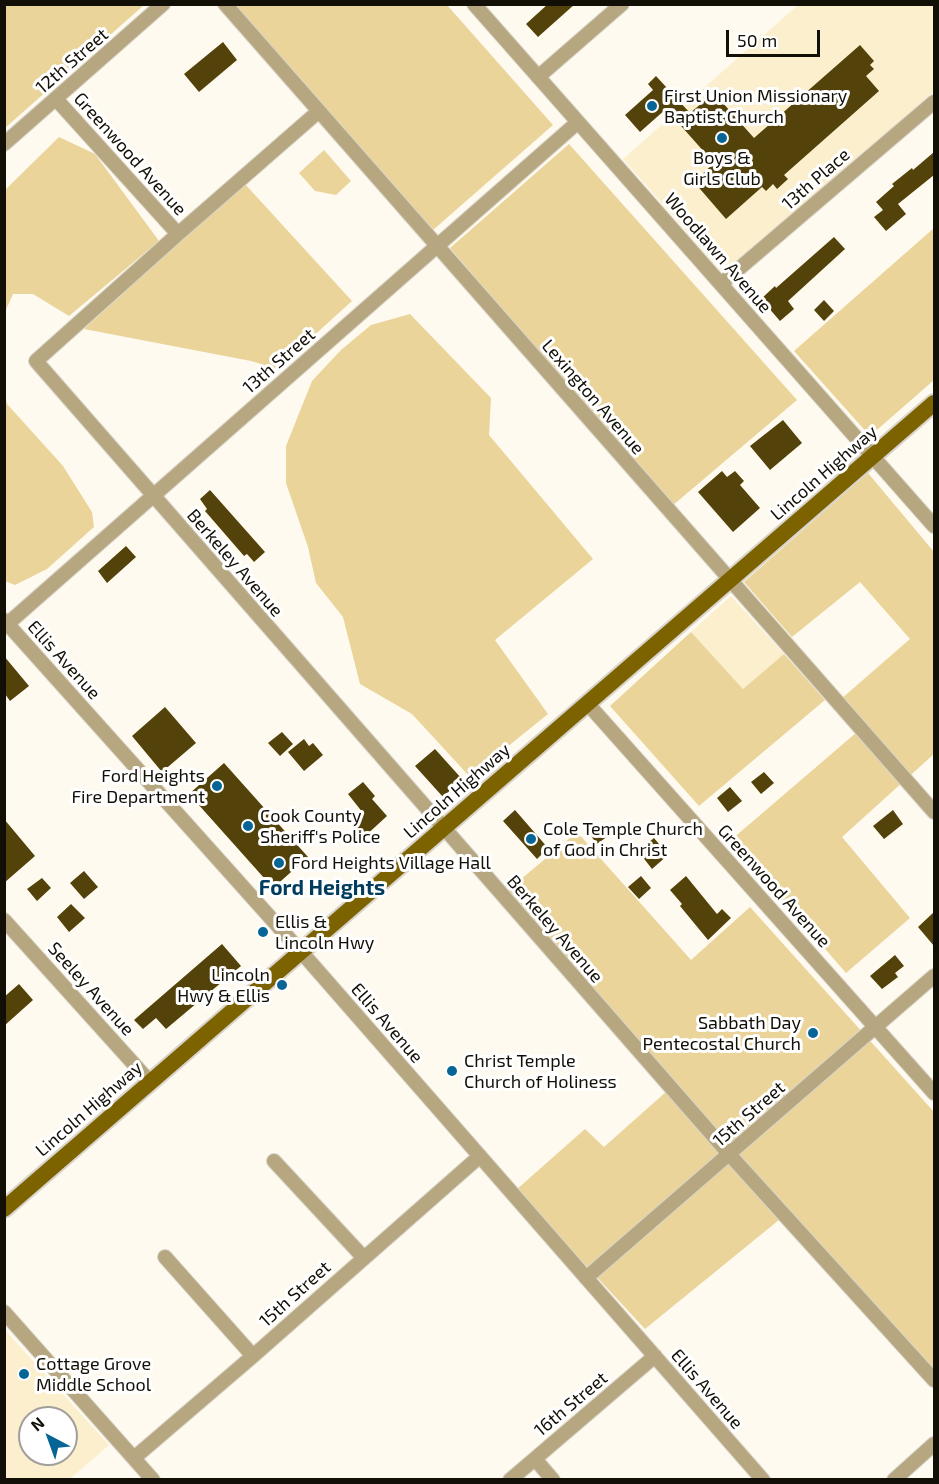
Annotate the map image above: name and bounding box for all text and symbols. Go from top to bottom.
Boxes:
scale bar [729,18,824,56]
street label: 12th Street [31,24,113,98]
text: 50 m [737,29,777,51]
place label: First Union Missionary Baptist Church [664,85,847,128]
street label: Greenwood Avenue [69,88,191,220]
marker: First Union Missionary Baptist Church [645,99,659,113]
marker: Boys & Girls Club [715,131,729,145]
street label: 13th Place [778,144,854,214]
place label: Boys & Girls Club [683,147,761,190]
street label: Woodlawn Avenue [660,188,776,318]
street label: 13th Street [239,324,319,398]
street label: Lexington Avenue [537,335,649,459]
street label: Lincoln Highway [766,421,882,525]
street label: Berkeley Avenue [182,505,288,621]
street label: Ellis Avenue [23,616,105,704]
street label: Lincoln Highway [399,739,515,843]
place label: Ford Heights Fire Department [71,765,205,808]
marker: Ford Heights Fire Department [210,779,224,793]
place label: Cook County Sheriff's Police [260,805,380,848]
place label: Cole Temple Church of God in Christ [543,818,703,860]
marker: Cook County Sheriff's Police [241,819,255,833]
street label: Greenwood Avenue [713,820,835,952]
marker: Cole Temple Church of God in Christ [524,832,538,846]
place label: Ford Heights Village Hall [291,852,491,874]
marker: Ford Heights Village Hall [272,856,286,870]
street label: Berkeley Avenue [502,871,608,987]
district label: Ford Heights [259,875,385,901]
place label: Ellis & Lincoln Hwy [275,911,374,954]
marker: Ellis & Lincoln Hwy [256,925,270,939]
street label: Seeley Avenue [43,938,139,1040]
place label: Lincoln Hwy & Ellis [177,964,270,1006]
marker: Lincoln Hwy & Ellis [275,978,289,992]
street label: Ellis Avenue [346,979,428,1067]
place label: Sabbath Day Pentecostal Church [642,1012,801,1054]
marker: Sabbath Day Pentecostal Church [806,1026,820,1040]
place label: Christ Temple Church of Holiness [464,1050,617,1092]
street label: Lincoln Highway [31,1057,147,1161]
marker: Christ Temple Church of Holiness [445,1064,459,1078]
street label: 15th Street [709,1077,789,1151]
street label: 15th Street [255,1256,335,1332]
street label: Ellis Avenue [666,1345,748,1433]
place label: Cottage Grove Middle School [36,1353,151,1396]
marker: Cottage Grove Middle School [17,1367,31,1381]
street label: 16th Street [530,1367,612,1441]
north arrow [18,1406,78,1466]
text: N [27,1413,48,1435]

